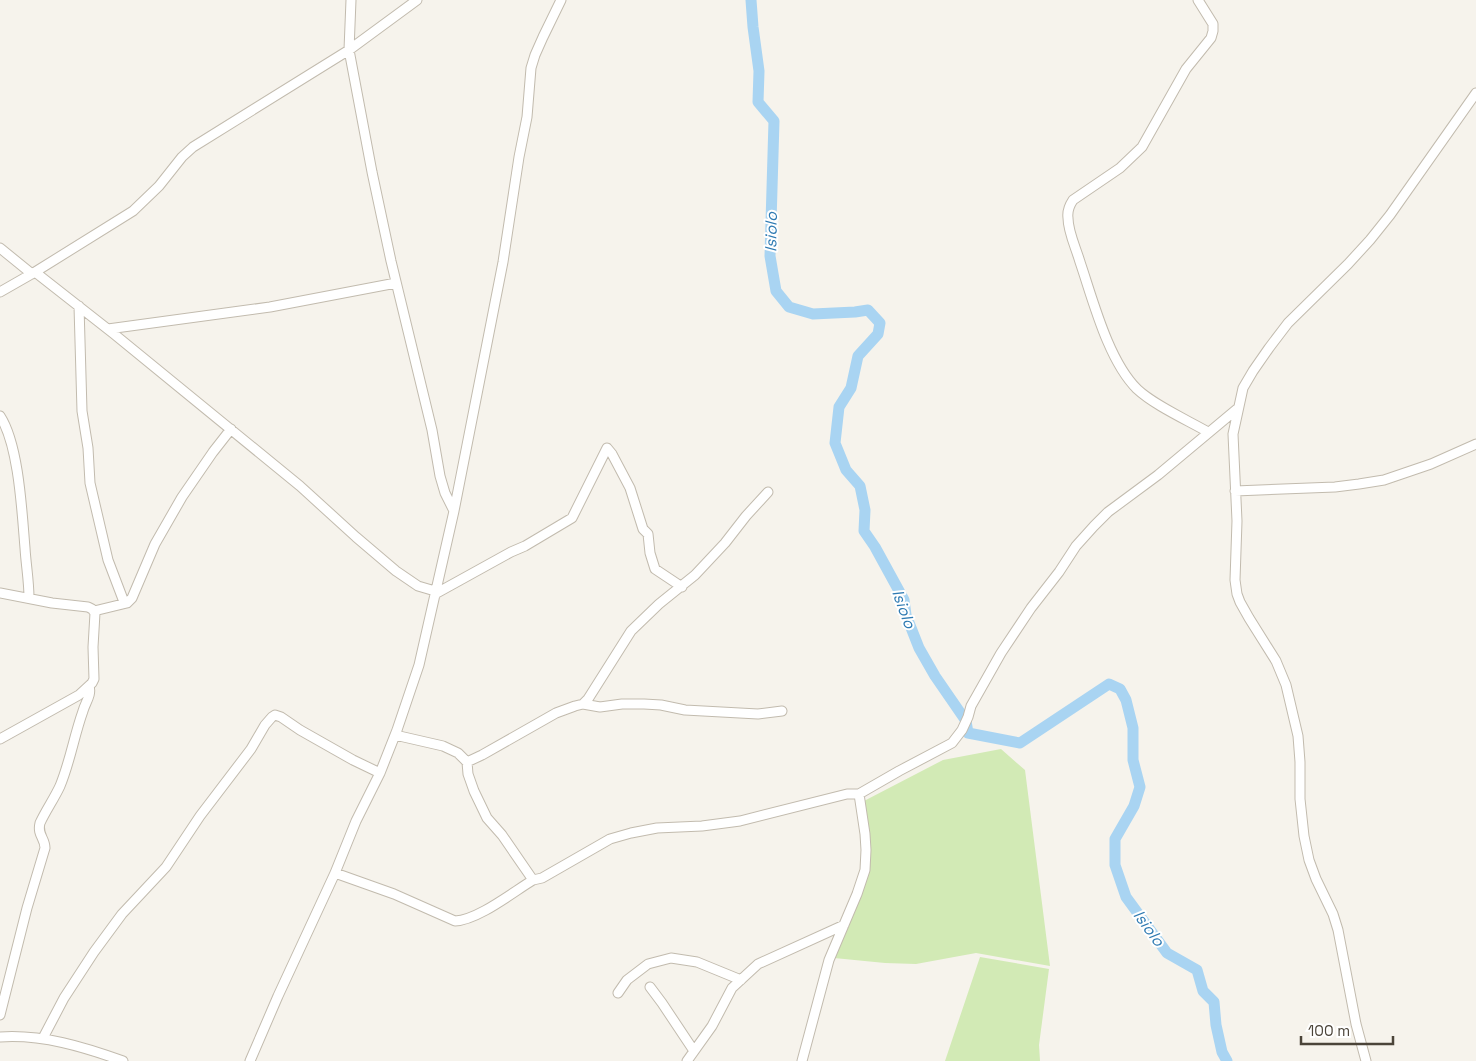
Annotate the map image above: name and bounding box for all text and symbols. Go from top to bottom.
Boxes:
water label: Isiolo [760,211,782,252]
water label: Isiolo [887,587,921,632]
water label: Isiolo [1129,906,1170,951]
scale bar [1301,1014,1394,1046]
text: 100 m [1308,1021,1350,1040]

